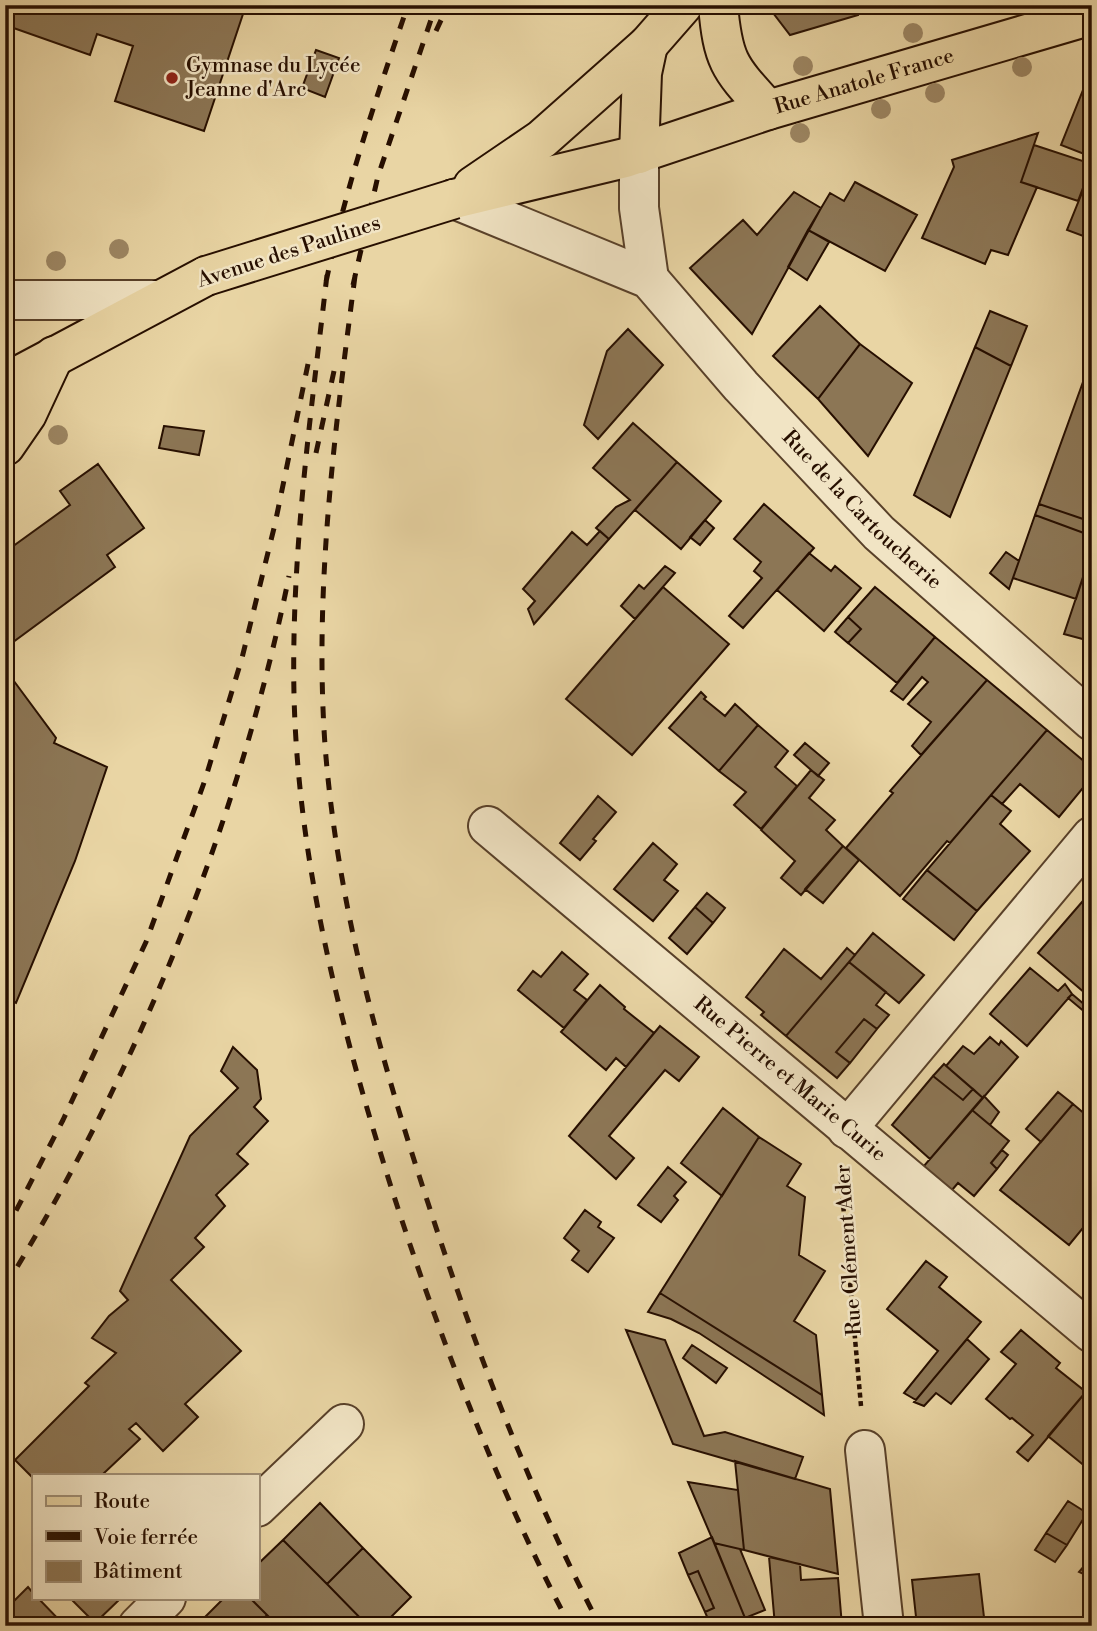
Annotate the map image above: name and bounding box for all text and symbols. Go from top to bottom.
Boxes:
street label: Rue Anatole France [771,43,957,120]
place label: Gymnase du Lycée Jeanne d'Arc [185,53,361,103]
marker: Gymnase du Lycée Jeanne d'Arc [164,70,180,86]
street label: Avenue des Paulines [193,210,384,294]
street label: Rue de la Cartoucherie [776,425,947,595]
street label: Rue Pierre et Marie Curie [688,991,891,1167]
street label: Rue Clément Ader [830,1163,868,1337]
legend [32,1474,259,1600]
text: Route [94,1489,150,1515]
text: Voie ferrée [93,1525,198,1551]
text: Bâtiment [93,1559,183,1585]

